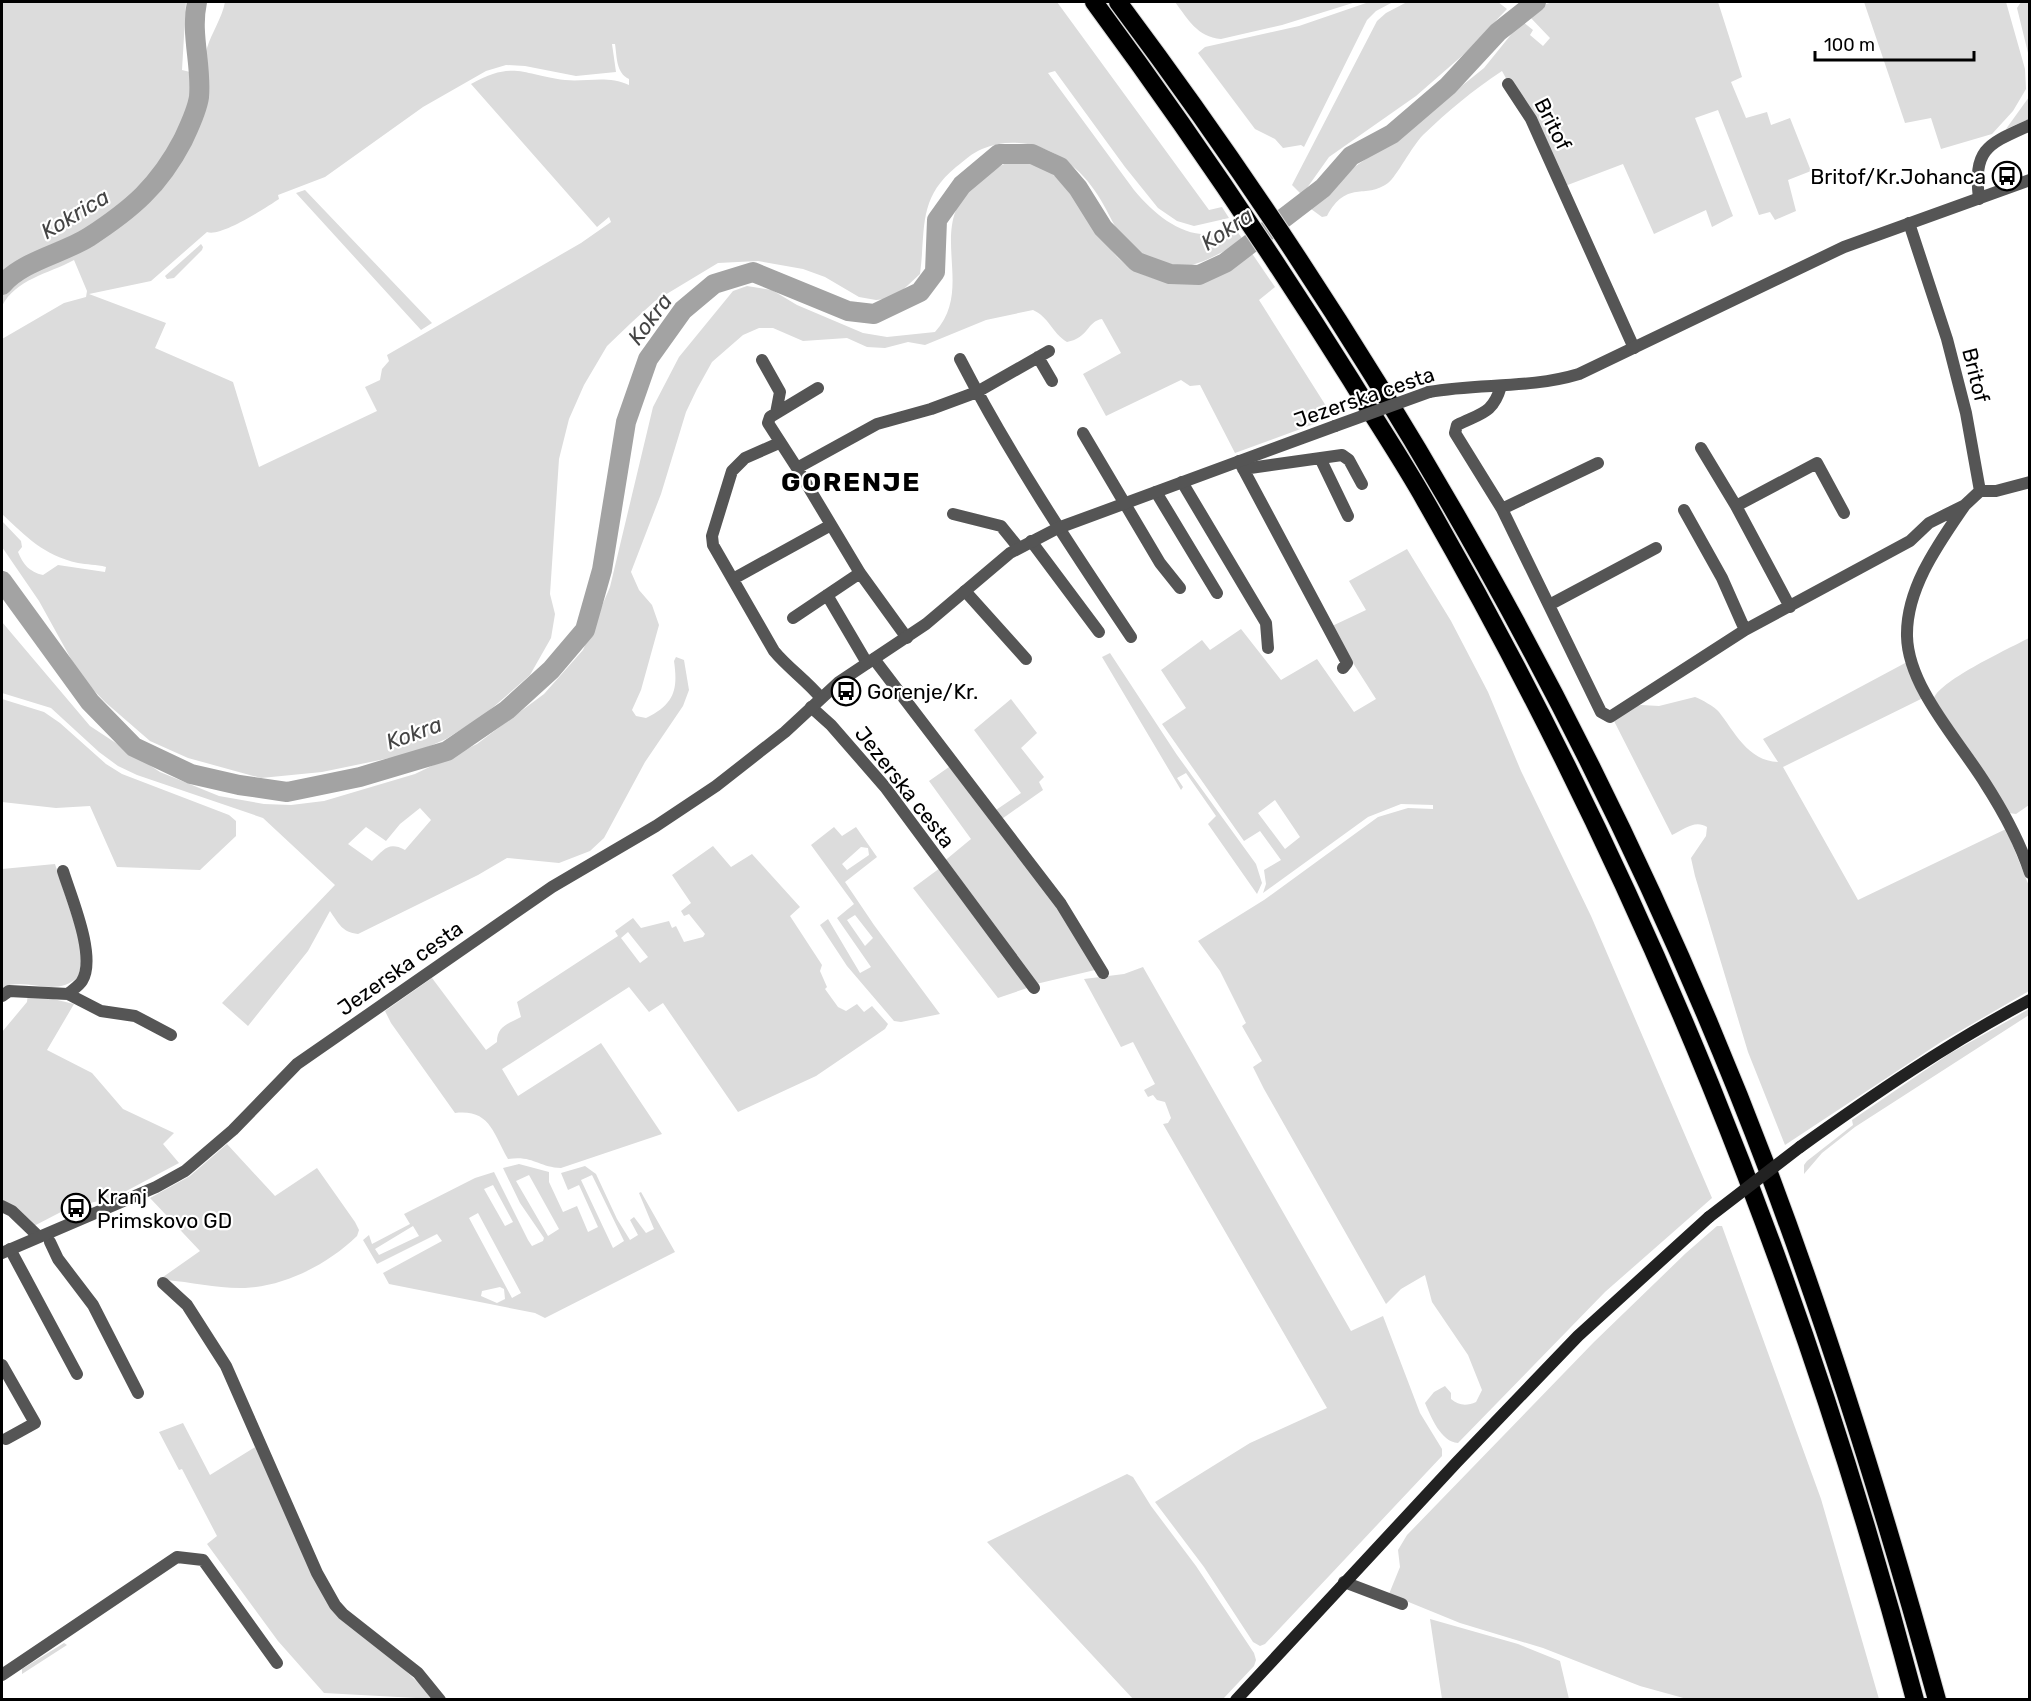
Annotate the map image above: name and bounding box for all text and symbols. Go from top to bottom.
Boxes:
scale bar [1815,24,1974,62]
text: 100 m [1824,34,1875,56]
street label: Britof [1529,94,1577,154]
bus stop icon: Britof/Kr.Johanca [1991,160,2023,192]
place label: Britof/Kr.Johanca [1810,164,1986,189]
water label: Kokrica [36,183,114,245]
water label: Kokra [1196,202,1258,256]
water label: Kokra [622,288,678,350]
street label: Britof [1957,345,1995,405]
street label: Jezerska cesta [1290,361,1438,433]
district label: GORENJE [781,466,921,498]
bus stop icon: Gorenje/Kr. [830,675,862,707]
place label: Gorenje/Kr. [867,679,978,704]
water label: Kokra [382,710,446,756]
street label: Jezerska cesta [850,721,960,853]
street label: Jezerska cesta [333,916,467,1020]
place label: Kranj Primskovo GD [97,1184,232,1233]
bus stop icon: Kranj Primskovo GD [60,1192,92,1224]

